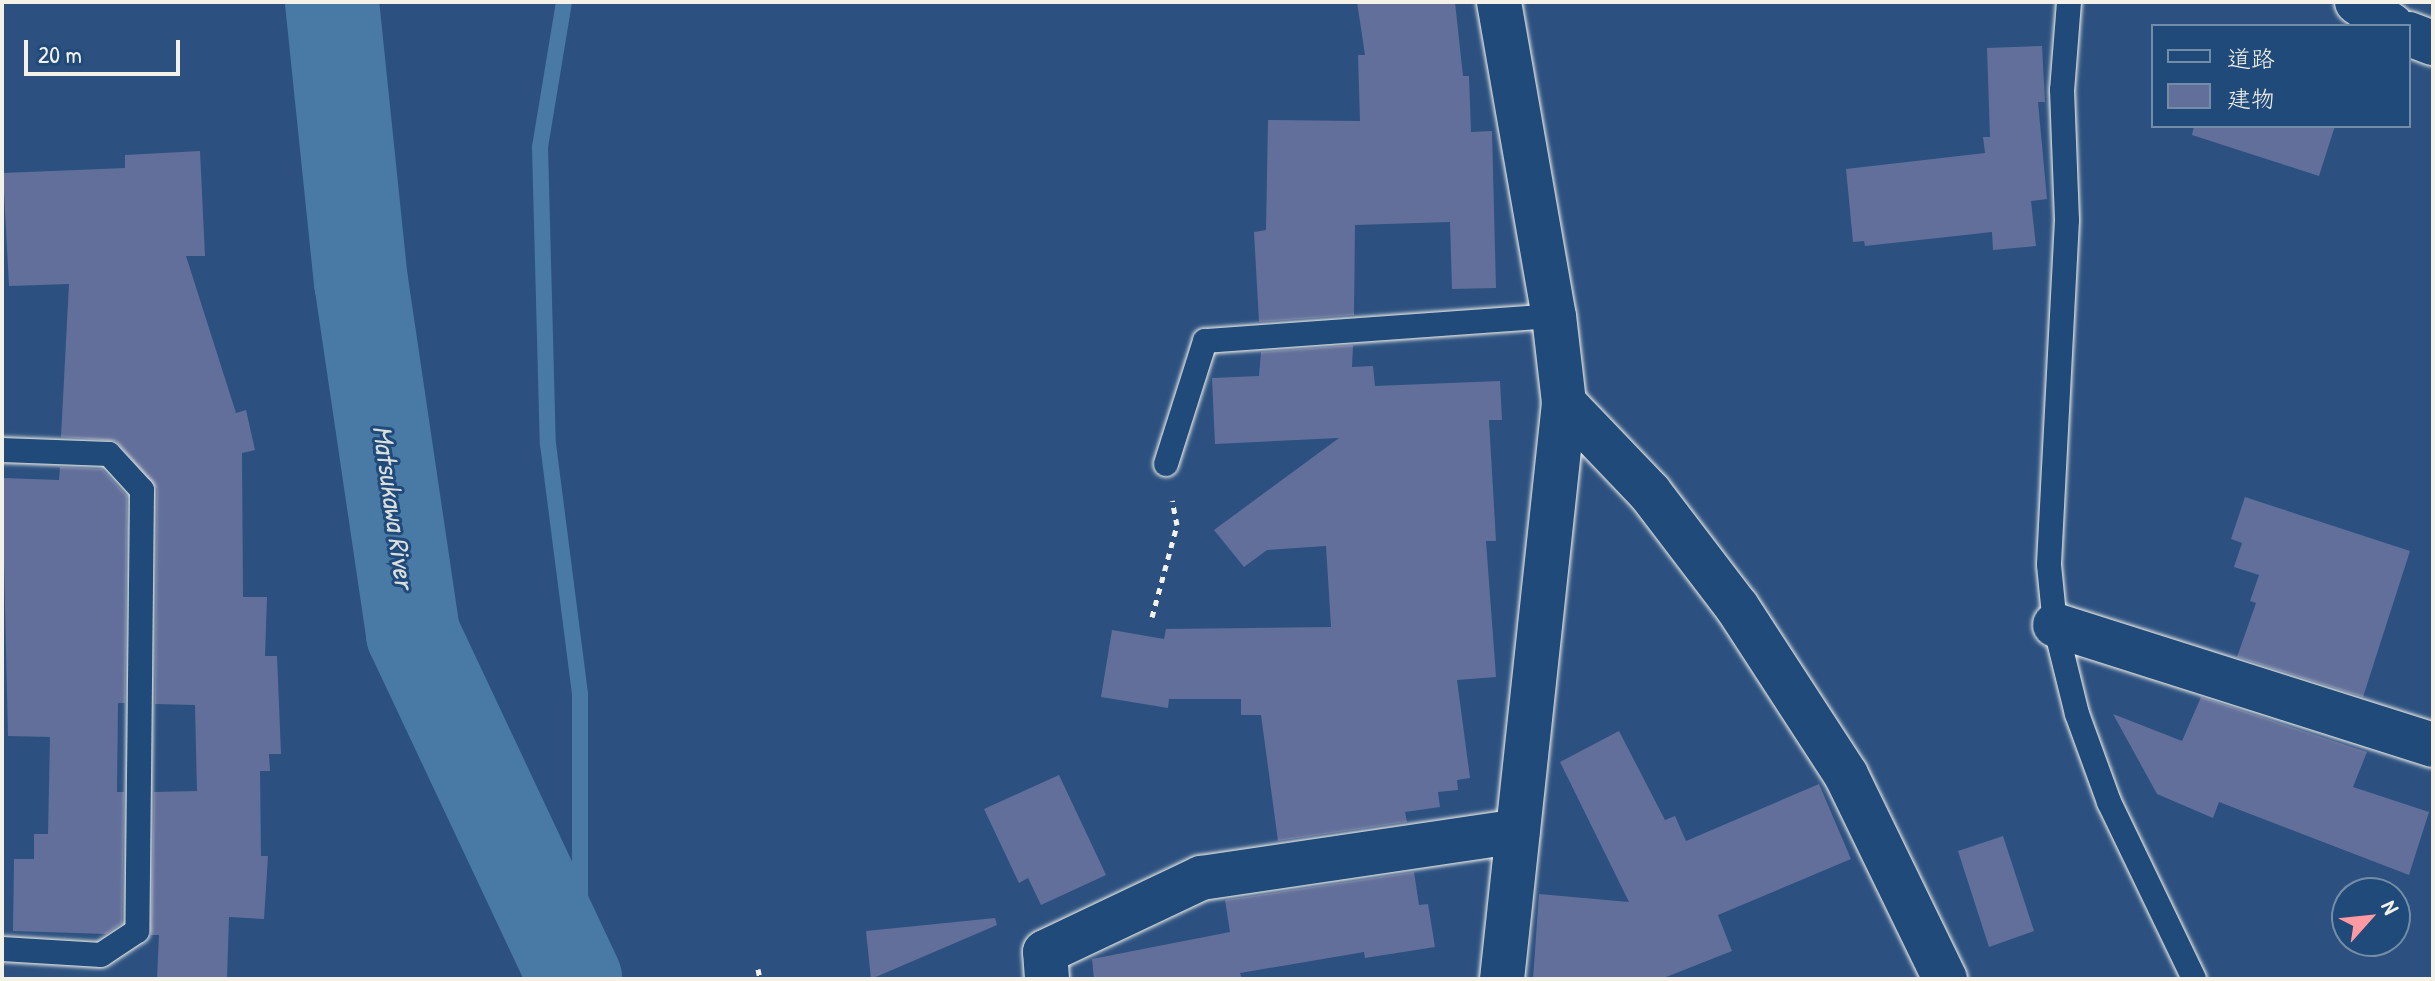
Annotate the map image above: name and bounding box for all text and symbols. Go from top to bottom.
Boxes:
scale bar [28,24,184,74]
legend [2151,24,2411,128]
text: 20 m [38,38,82,70]
text: 道路 [2227,42,2275,74]
text: 建物 [2227,82,2275,114]
water label: Matsukawa River [366,423,422,591]
north arrow [2331,877,2411,957]
text: N [2375,895,2407,919]

